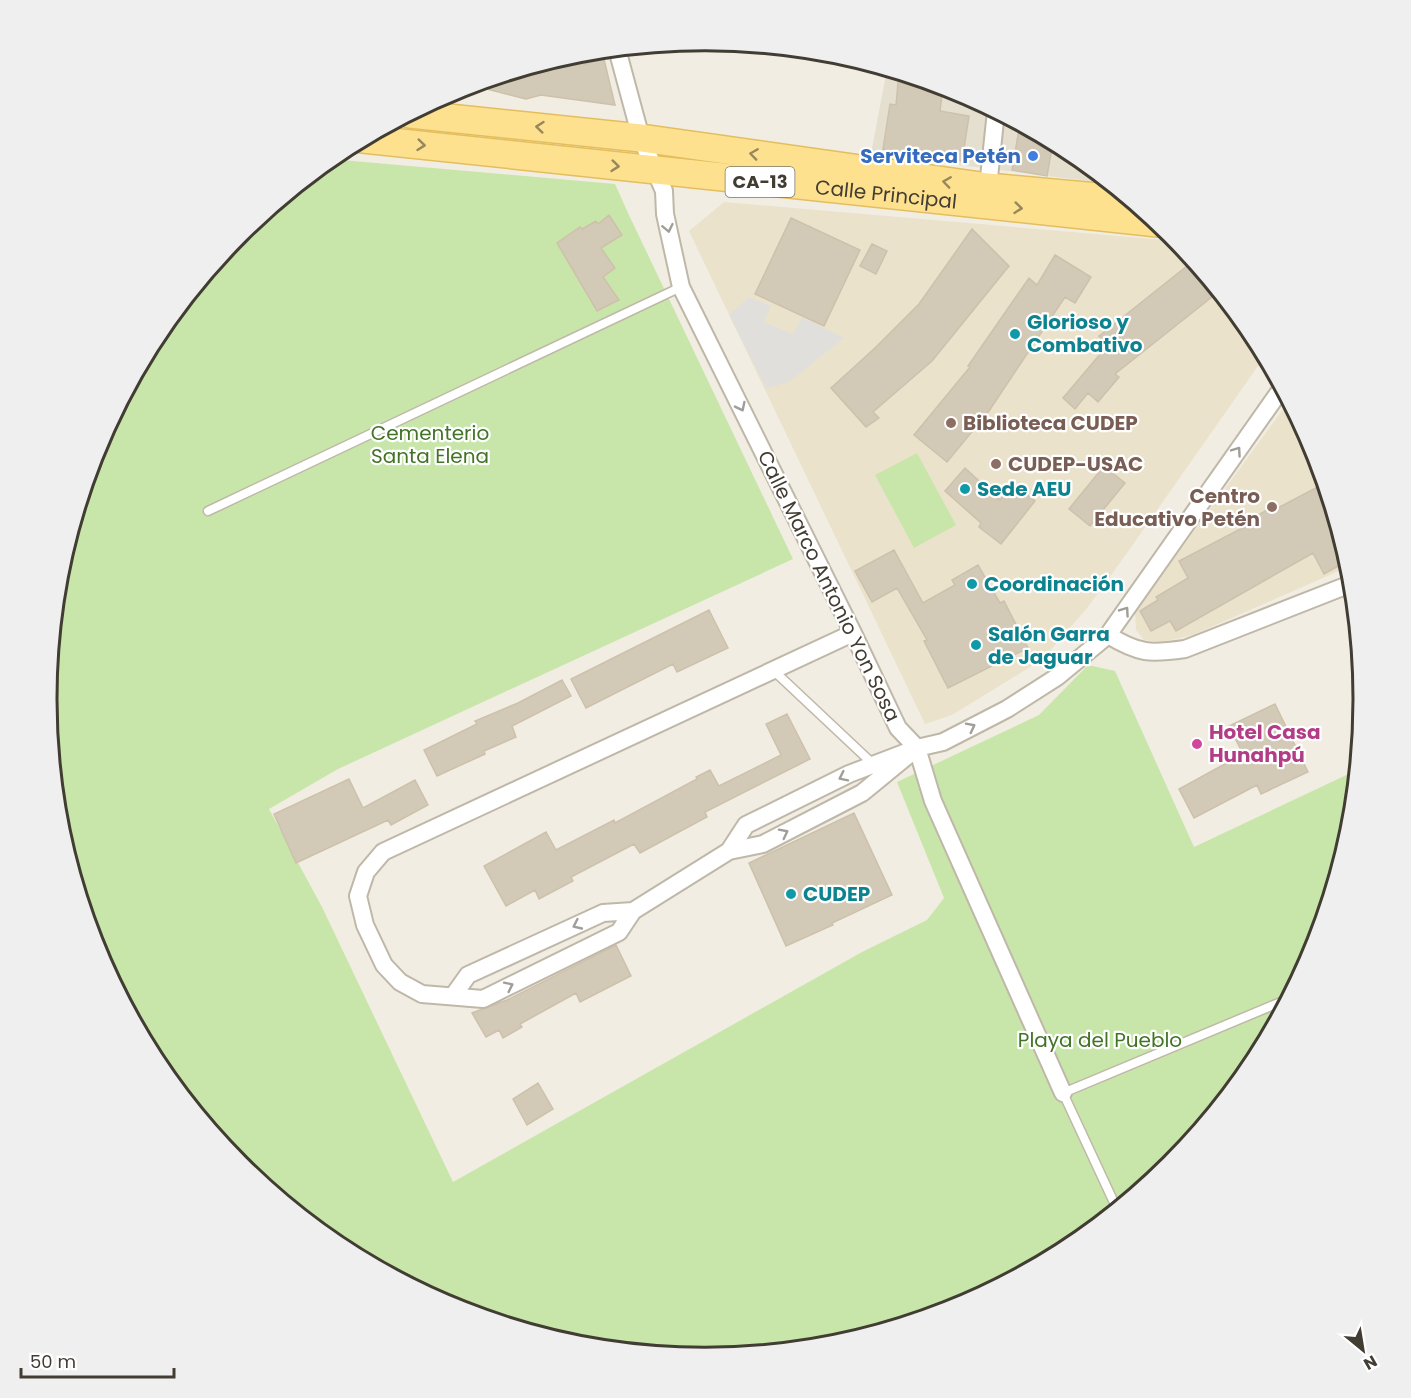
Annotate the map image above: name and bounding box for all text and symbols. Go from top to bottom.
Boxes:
one-way arrow [535,121,544,134]
one-way arrow [416,139,426,151]
place label: Serviteca Petén [860,142,1021,170]
one-way arrow [749,148,759,160]
marker: Serviteca Petén [1026,149,1040,163]
one-way arrow [610,160,619,172]
road number: CA-13 [726,167,795,197]
street label: Calle Principal [814,173,958,216]
one-way arrow [942,176,952,188]
one-way arrow [1013,201,1022,214]
one-way arrow [661,222,674,232]
place label: Glorioso y Combativo [1027,308,1143,359]
marker: Glorioso y Combativo [1008,327,1022,341]
one-way arrow [733,401,745,412]
place label: Biblioteca CUDEP [963,409,1138,437]
marker: Biblioteca CUDEP [944,416,958,430]
park label: Cementerio Santa Elena [371,419,489,470]
street label: Calle Marco Antonio Yon Sosa [751,446,907,726]
one-way arrow [1230,447,1241,458]
place label: CUDEP-USAC [1008,450,1143,478]
marker: CUDEP-USAC [989,457,1003,471]
place label: Sede AEU [977,475,1071,503]
marker: Sede AEU [958,482,972,496]
place label: Centro Educativo Petén [1094,482,1260,533]
marker: Centro Educativo Petén [1265,500,1279,514]
place label: Coordinación [984,570,1124,598]
marker: Coordinación [965,577,979,591]
one-way arrow [1118,606,1129,617]
place label: Salón Garra de Jaguar [988,620,1110,671]
marker: Salón Garra de Jaguar [969,638,983,652]
place label: Hotel Casa Hunahpú [1209,718,1321,769]
one-way arrow [965,723,976,734]
marker: Hotel Casa Hunahpú [1190,737,1204,751]
one-way arrow [838,769,849,781]
one-way arrow [778,829,789,840]
place label: CUDEP [803,880,870,908]
marker: CUDEP [784,887,798,901]
one-way arrow [572,918,583,930]
one-way arrow [502,982,513,994]
park label: Playa del Pueblo [1018,1026,1182,1054]
north arrow [1333,1320,1393,1380]
scale bar [21,1341,174,1379]
text: 50 m [30,1349,76,1374]
text: N [1359,1350,1381,1376]

